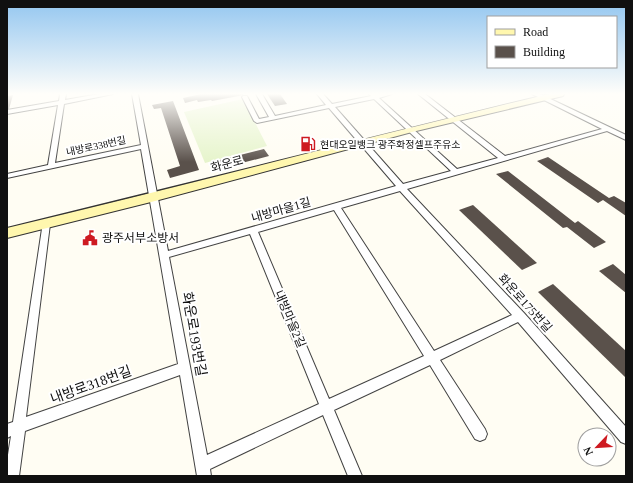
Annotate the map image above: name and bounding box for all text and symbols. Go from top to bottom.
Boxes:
legend [487,16,617,68]
text: Road [523,25,548,39]
text: Building [523,45,565,59]
street label: 내방로338번길 [65,134,127,158]
fuel station icon: 현대오일뱅크 광주화정셀프주유소 [299,135,317,153]
place label: 현대오일뱅크 광주화정셀프주유소 [320,139,461,150]
street label: 화운로 [209,153,245,175]
street label: 내방마을1길 [250,195,312,225]
public building icon: 광주서부소방서 [81,229,99,247]
place label: 광주서부소방서 [102,231,179,245]
street label: 화운로175번길 [495,271,555,335]
street label: 내방마을2길 [272,288,308,350]
street label: 화운로193번길 [179,291,209,377]
street label: 내방로318번길 [48,363,134,407]
north arrow [577,427,617,467]
text: N [581,445,595,457]

